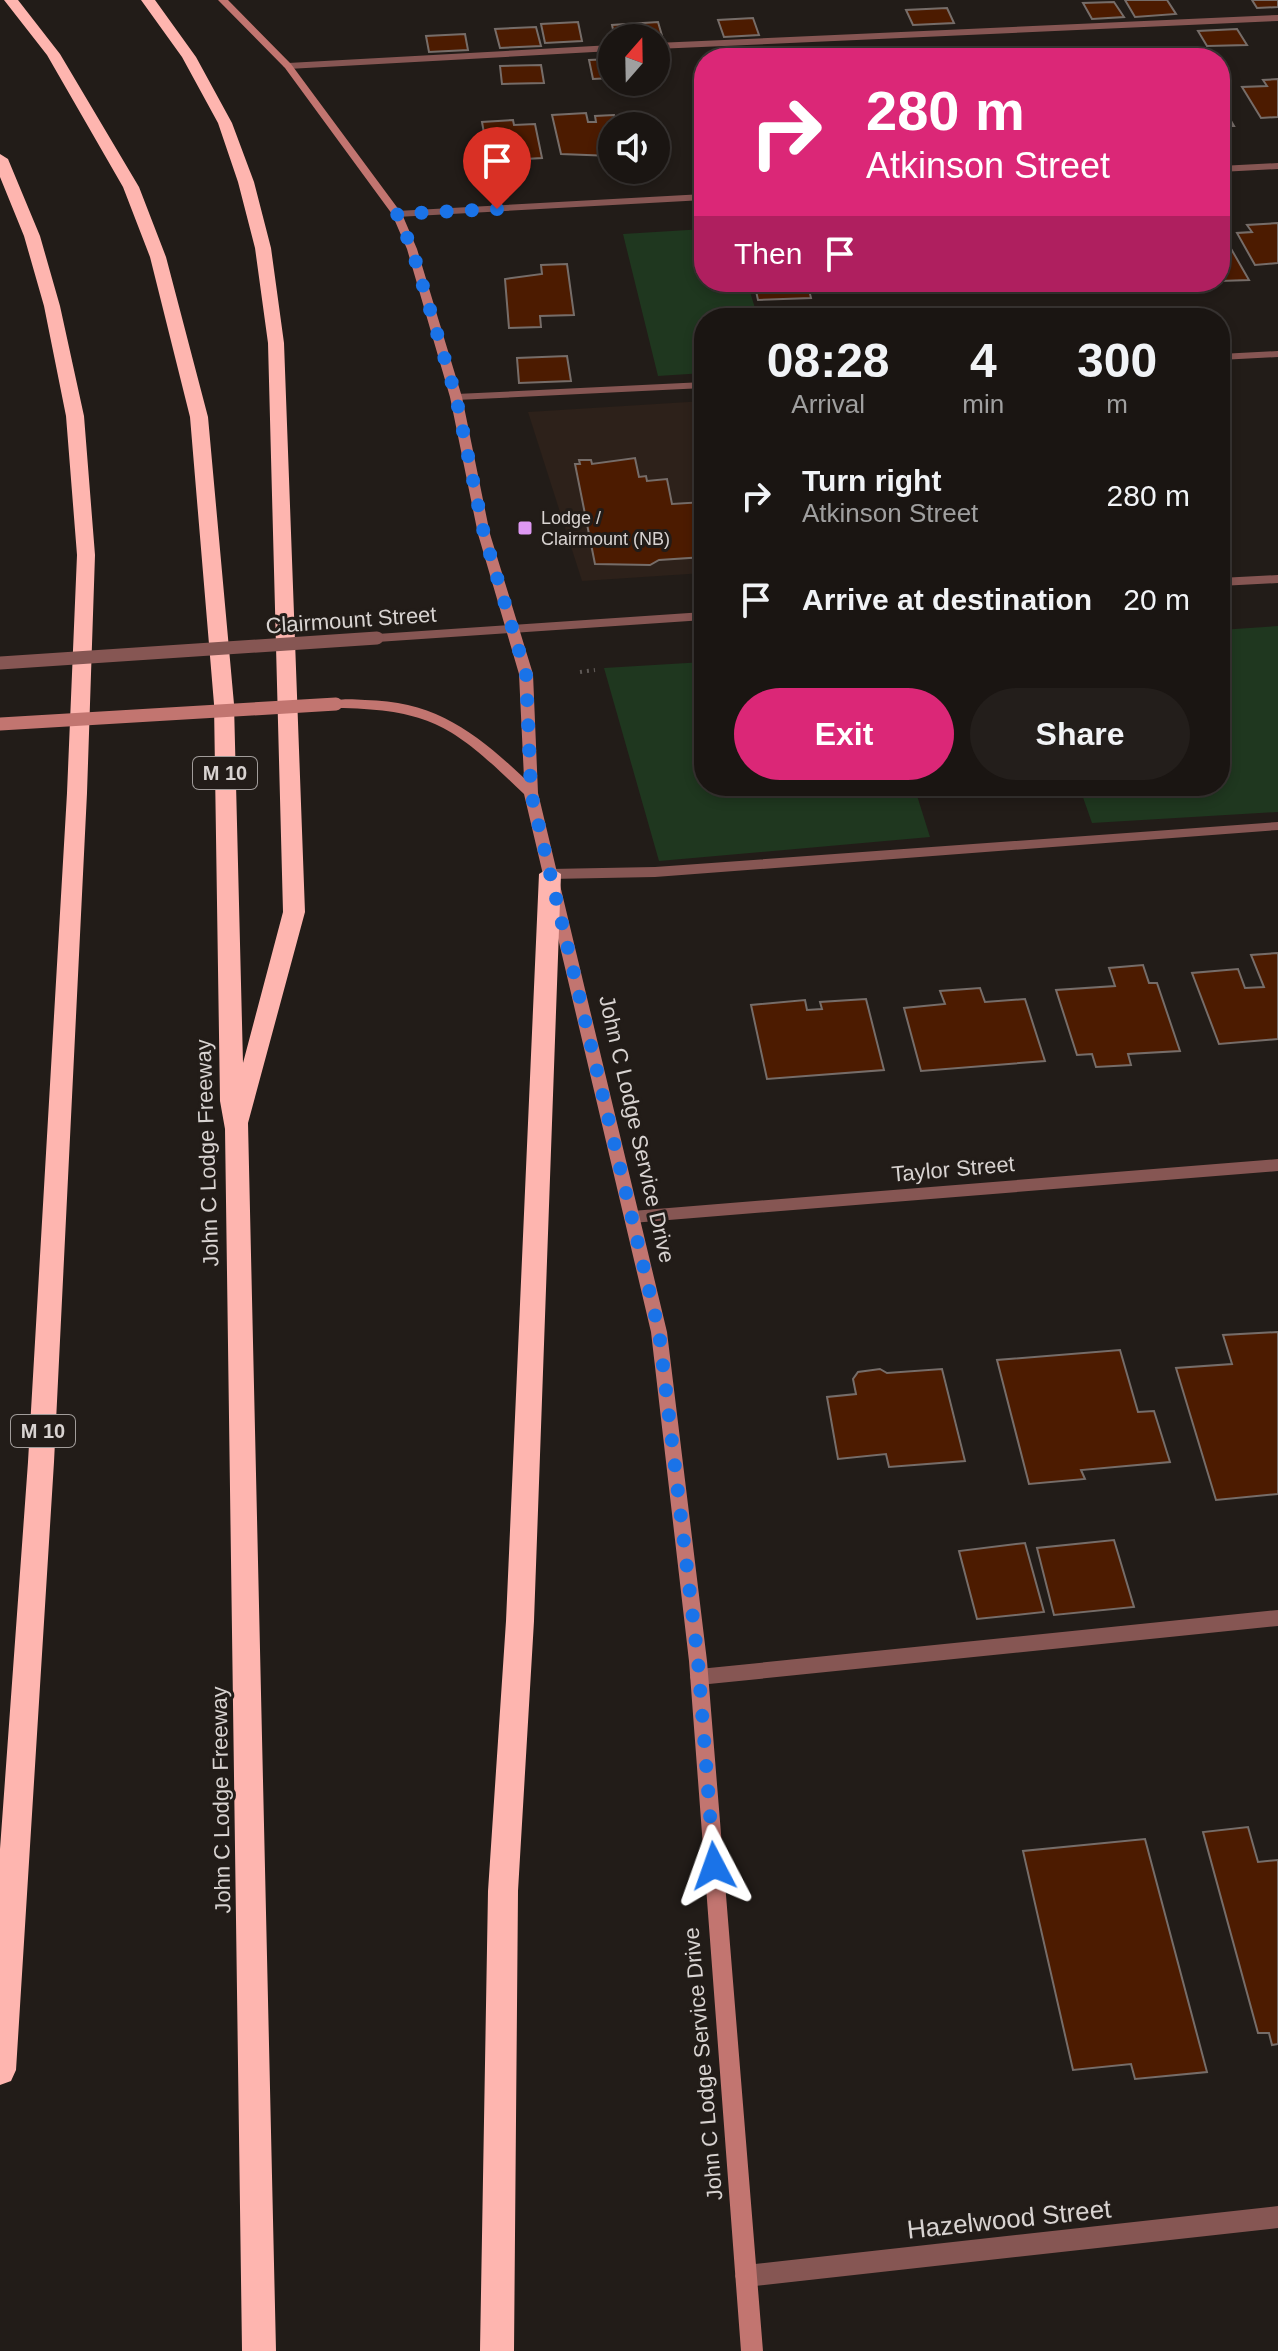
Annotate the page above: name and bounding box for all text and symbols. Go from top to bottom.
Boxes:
north arrow [598,24,670,96]
map controls [598,24,670,184]
text: 280 m [866,79,1025,142]
icon: right [734,80,838,184]
button: sound [598,112,670,184]
pin [463,127,531,209]
icon: arrive [475,139,519,183]
text: Atkinson Street [866,145,1110,186]
icon: arrive [818,232,862,276]
text: Then [734,237,802,270]
text: 08:28 [767,334,890,387]
text: 4 [970,334,997,387]
text: 300 [1077,334,1157,387]
text: Arrival [791,389,865,419]
text: min [962,389,1004,419]
text: m [1106,389,1128,419]
text: Turn right [802,464,941,497]
icon: right [734,474,778,518]
text: 280 m [1107,479,1190,512]
text: Atkinson Street [802,498,978,528]
place label: Lodge / Clairmount (NB) [541,508,670,549]
marker: Lodge / Clairmount (NB) [516,519,534,537]
icon: arrive [734,578,778,622]
text: Arrive at destination [802,583,1092,616]
text: 20 m [1123,583,1190,616]
street label: Clairmount Street [265,602,437,638]
button: Exit [734,688,954,780]
button: Share [970,688,1190,780]
road number: M 10 [193,757,257,789]
street label: John C Lodge Service Drive [594,993,680,1265]
street label: John C Lodge Freeway [191,1039,223,1267]
street label: Taylor Street [890,1151,1016,1187]
road number: M 10 [11,1415,75,1447]
street label: John C Lodge Freeway [207,1686,235,1914]
position arrow [672,1824,756,1908]
street label: John C Lodge Service Drive [679,1926,727,2202]
street label: Hazelwood Street [905,2193,1113,2245]

